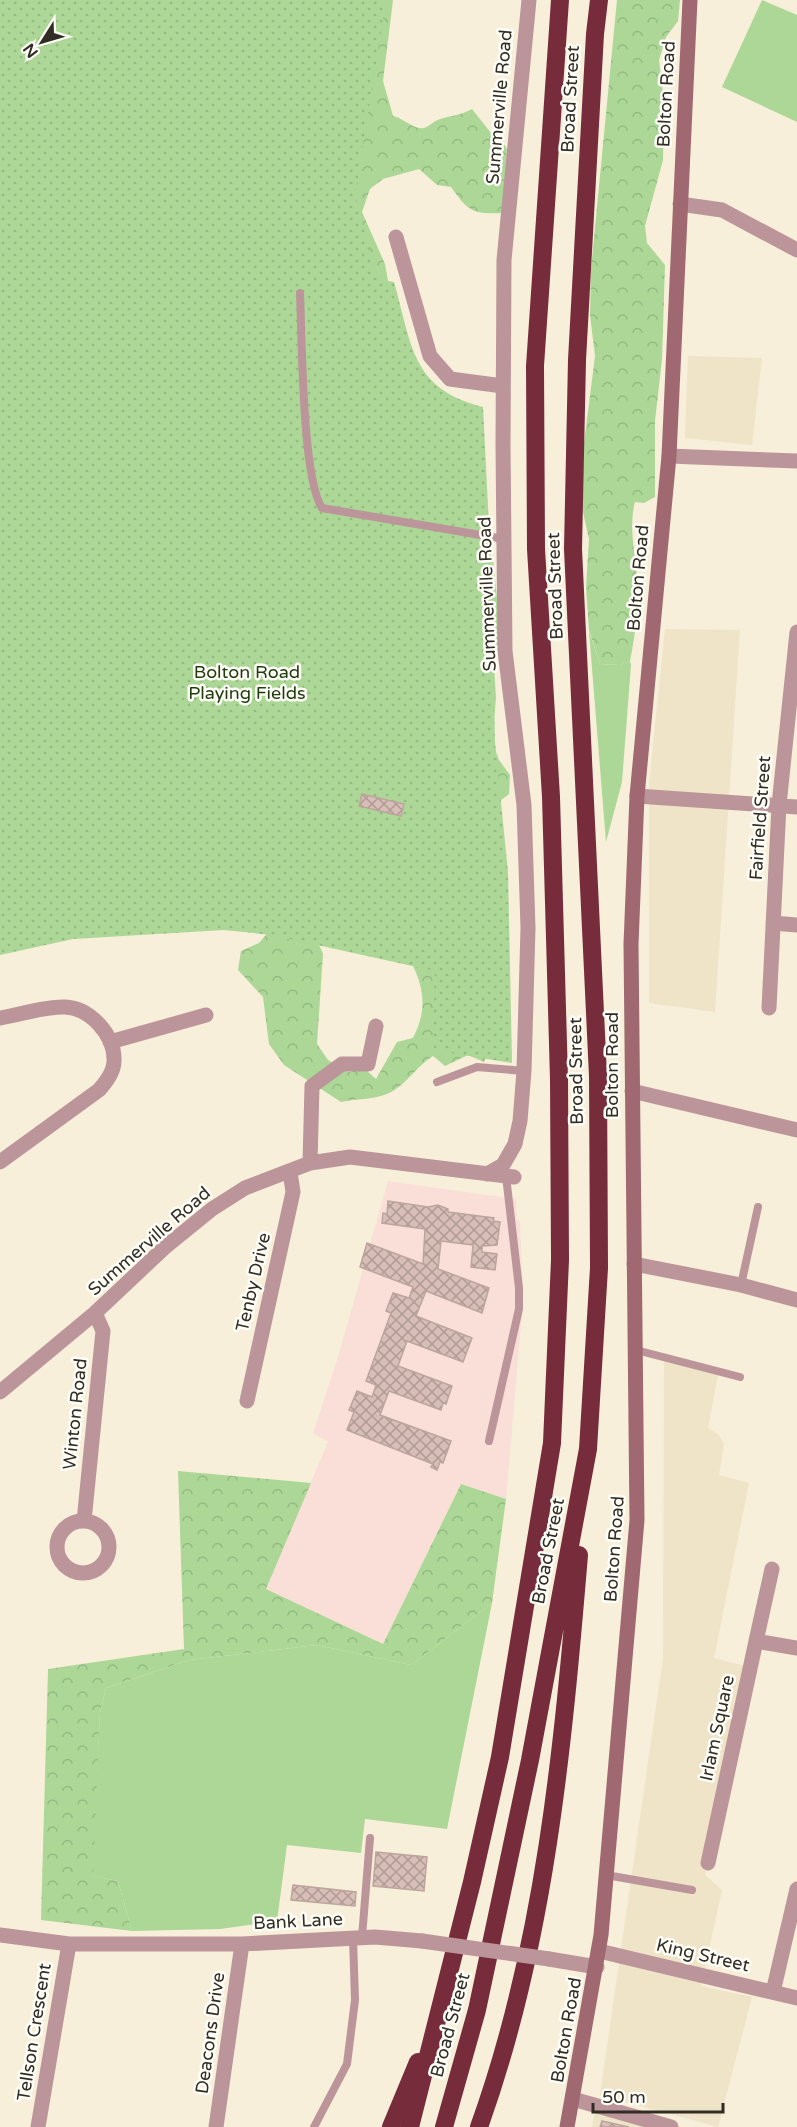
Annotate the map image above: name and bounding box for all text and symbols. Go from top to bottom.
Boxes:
north arrow [12,12,72,72]
street label: Summerville Road [481,29,517,185]
text: N [19,39,43,62]
street label: Bolton Road [652,40,680,148]
street label: Broad Street [556,45,584,153]
street label: Summerville Road [473,516,501,672]
street label: Bolton Road [622,524,654,632]
street label: Broad Street [542,532,568,640]
park label: Bolton Road Playing Fields [188,661,306,704]
street label: Fairfield Street [745,755,775,881]
street label: Bolton Road [601,1012,623,1118]
street label: Broad Street [564,1017,588,1125]
street label: Summerville Road [83,1182,215,1300]
street label: Tenby Drive [231,1230,275,1334]
street label: Winton Road [58,1357,92,1471]
street label: Bolton Road [599,1495,629,1603]
street label: Broad Street [527,1496,569,1606]
street label: Irlam Square [695,1673,739,1783]
street label: Bank Lane [253,1908,343,1934]
street label: King Street [654,1934,752,1976]
street label: Tellson Crescent [12,1961,56,2103]
street label: Broad Street [425,1970,475,2080]
street label: Deacons Drive [191,1971,229,2095]
street label: Bolton Road [546,1976,586,2084]
scale bar [593,2076,724,2114]
text: 50 m [602,2086,646,2108]

